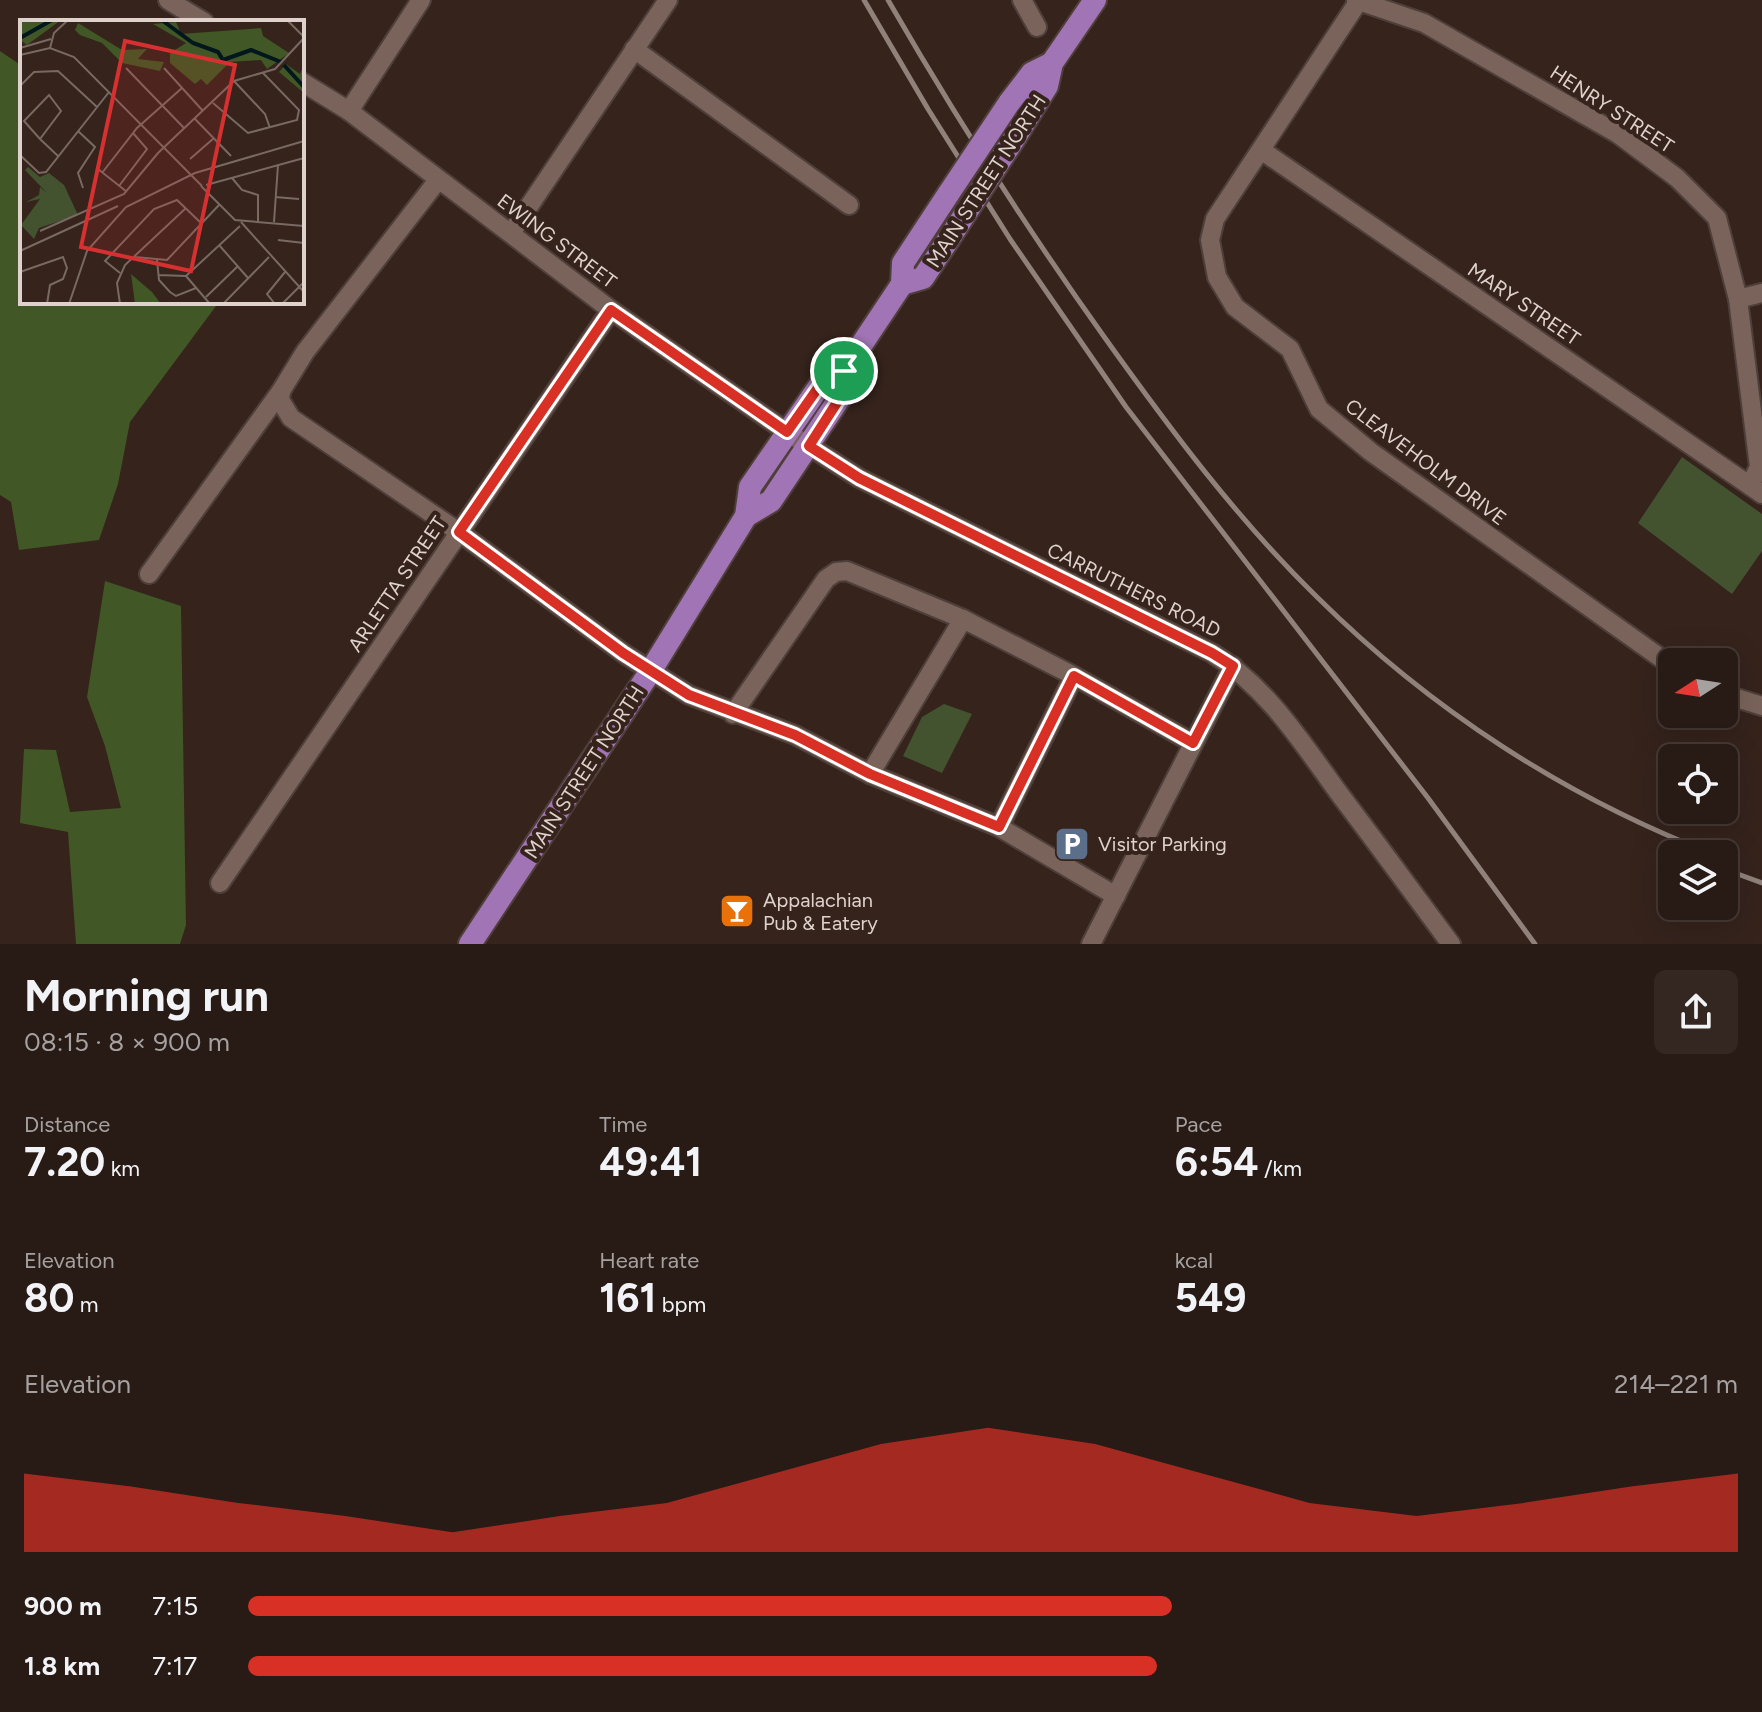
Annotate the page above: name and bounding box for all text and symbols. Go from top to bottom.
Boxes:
inset map [20,20,304,304]
street label: HENRY STREET [1546,60,1678,158]
street label: MAIN STREET NORTH [921,90,1051,272]
street label: EWING STREET [493,188,621,294]
street label: MARY STREET [1463,258,1585,350]
pin [810,337,878,405]
icon: arrive [822,349,866,393]
street label: CLEAVEHOLM DRIVE [1341,394,1511,530]
street label: ARLETTA STREET [343,512,451,656]
street label: CARRUTHERS ROAD [1043,538,1225,642]
north arrow [1658,648,1738,728]
map controls [1658,648,1738,920]
street label: MAIN STREET NORTH [519,681,649,863]
button: locate [1658,744,1738,824]
parking icon: Visitor Parking [1053,825,1091,863]
place label: Visitor Parking [1098,832,1227,856]
button: layers [1658,840,1738,920]
place label: Appalachian Pub & Eatery [763,888,878,935]
bar icon: Appalachian Pub & Eatery [718,892,756,930]
text: Morning run [24,969,269,1022]
button: share [1654,970,1738,1054]
text: 08:15 · 8 × 900 m [24,1026,230,1058]
text: Distance [24,1111,110,1138]
text: Time [599,1111,647,1138]
text: Pace [1175,1111,1222,1138]
text: 7.20 [24,1138,105,1186]
text: 49:41 [599,1138,702,1186]
text: 6:54 [1175,1138,1258,1186]
text: km [105,1155,140,1182]
text: /km [1258,1155,1302,1182]
text: Elevation [24,1247,114,1274]
text: Heart rate [599,1247,699,1274]
text: kcal [1175,1247,1213,1274]
text: 80 [24,1274,74,1322]
text: 161 [599,1274,656,1322]
text: 549 [1175,1274,1246,1322]
text: m [74,1291,99,1318]
text: bpm [656,1291,706,1318]
text: Elevation [24,1368,131,1400]
text: 214–221 m [1614,1368,1738,1400]
text: 900 m [24,1590,102,1622]
text: 7:15 [152,1590,198,1622]
text: 1.8 km [24,1650,100,1682]
text: 7:17 [152,1650,197,1682]

